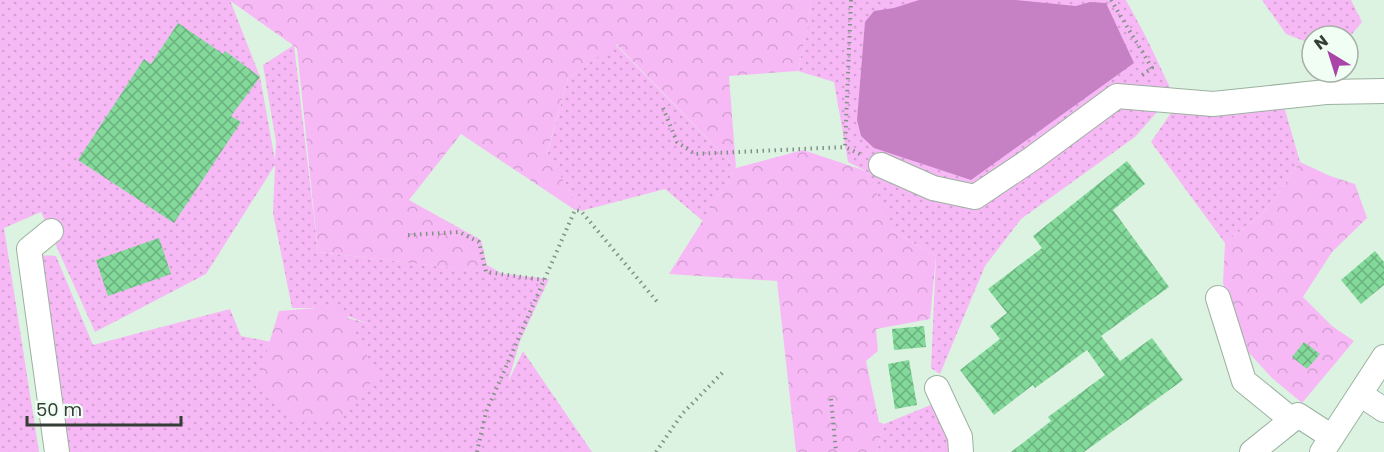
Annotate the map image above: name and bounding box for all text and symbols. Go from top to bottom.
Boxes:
north arrow [1300,24,1360,84]
text: N [1309,30,1333,55]
scale bar [27,389,182,427]
text: 50 m [36,397,82,422]

